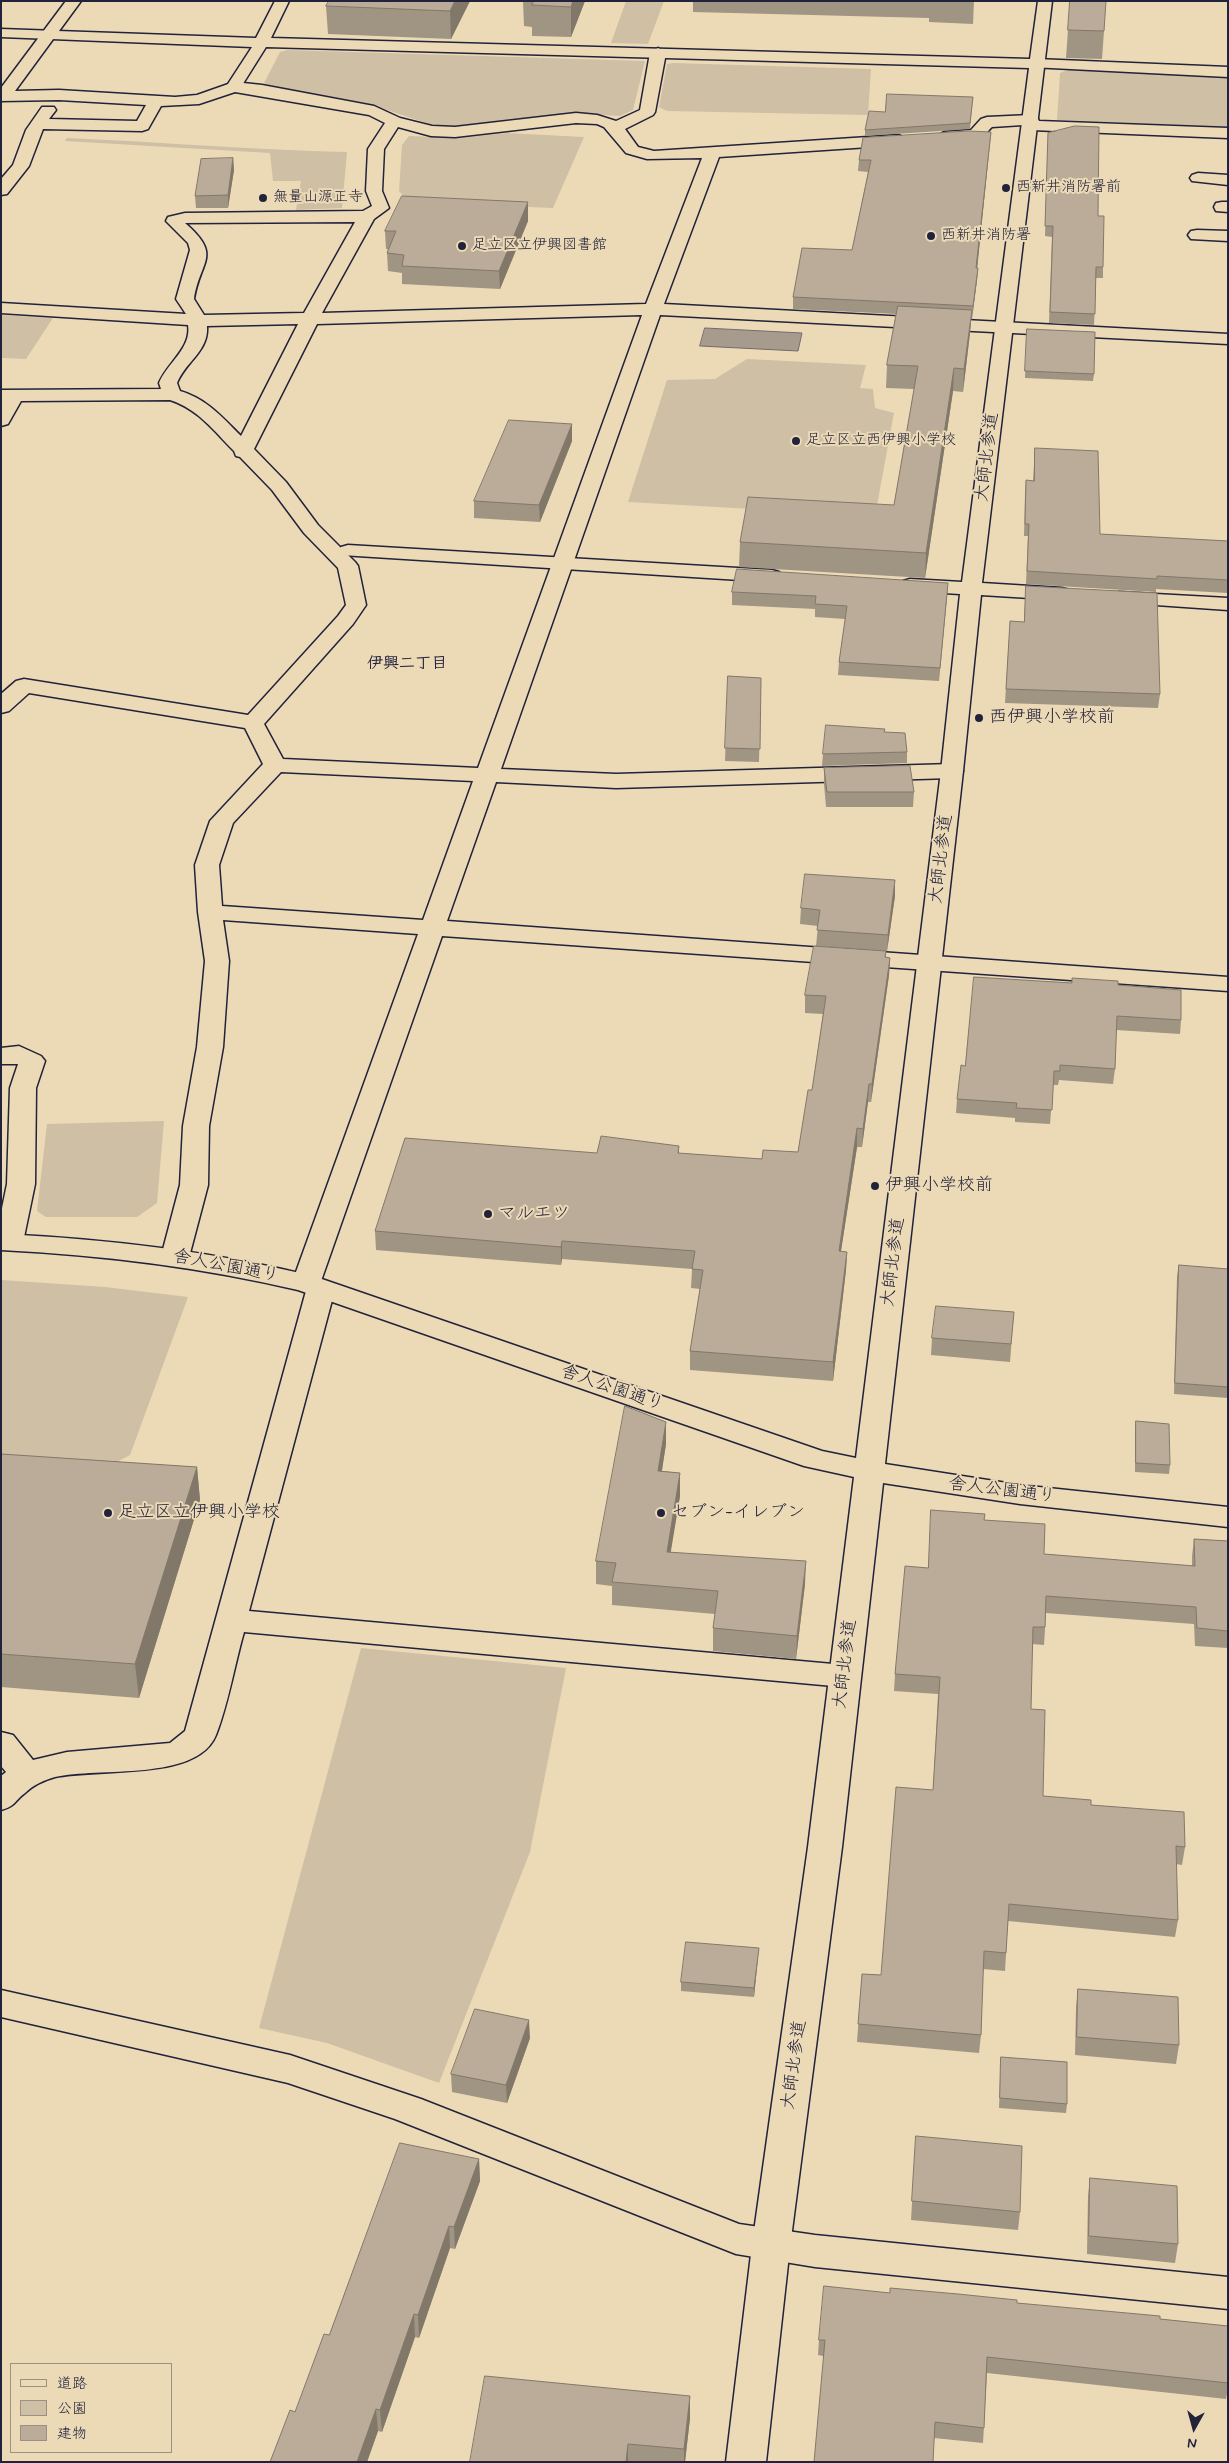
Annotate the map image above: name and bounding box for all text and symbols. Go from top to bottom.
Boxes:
place label: 西新井消防署前 [1016,179,1121,197]
marker: 西新井消防署前 [1000,182,1012,194]
place label: 無量山源正寺 [273,189,363,207]
marker: 無量山源正寺 [257,192,269,204]
place label: 西新井消防署 [941,227,1031,245]
marker: 西新井消防署 [925,230,937,242]
place label: 足立区立伊興図書館 [472,237,607,255]
marker: 足立区立伊興図書館 [456,240,468,252]
street label: 大師北参道 [972,411,1004,503]
place label: 足立区立西伊興小学校 [806,432,956,450]
marker: 足立区立西伊興小学校 [790,435,802,447]
district label: 伊興二丁目 [367,655,447,675]
place label: 西伊興小学校前 [989,707,1115,729]
marker: 西伊興小学校前 [973,712,985,724]
street label: 大師北参道 [926,813,958,905]
place label: 伊興小学校前 [885,1175,993,1197]
marker: 伊興小学校前 [869,1180,881,1192]
place label: マルエツ [498,1203,570,1225]
marker: マルエツ [482,1208,494,1220]
street label: 大師北参道 [878,1216,910,1308]
street label: 舎人公園通り [171,1246,281,1288]
street label: 舎人公園通り [557,1361,667,1417]
street label: 舎人公園通り [947,1474,1057,1508]
place label: 足立区立伊興小学校 [118,1502,280,1524]
place label: セブン-イレブン [671,1502,805,1524]
marker: 足立区立伊興小学校 [102,1507,114,1519]
marker: セブン-イレブン [655,1507,667,1519]
street label: 大師北参道 [830,1618,862,1710]
street label: 大師北参道 [778,2019,812,2111]
legend [10,2363,172,2453]
text: 道路 [57,2374,87,2394]
text: 公園 [57,2399,87,2419]
north arrow [1169,2403,1219,2453]
text: 建物 [57,2424,87,2444]
text: N [1186,2433,1198,2452]

